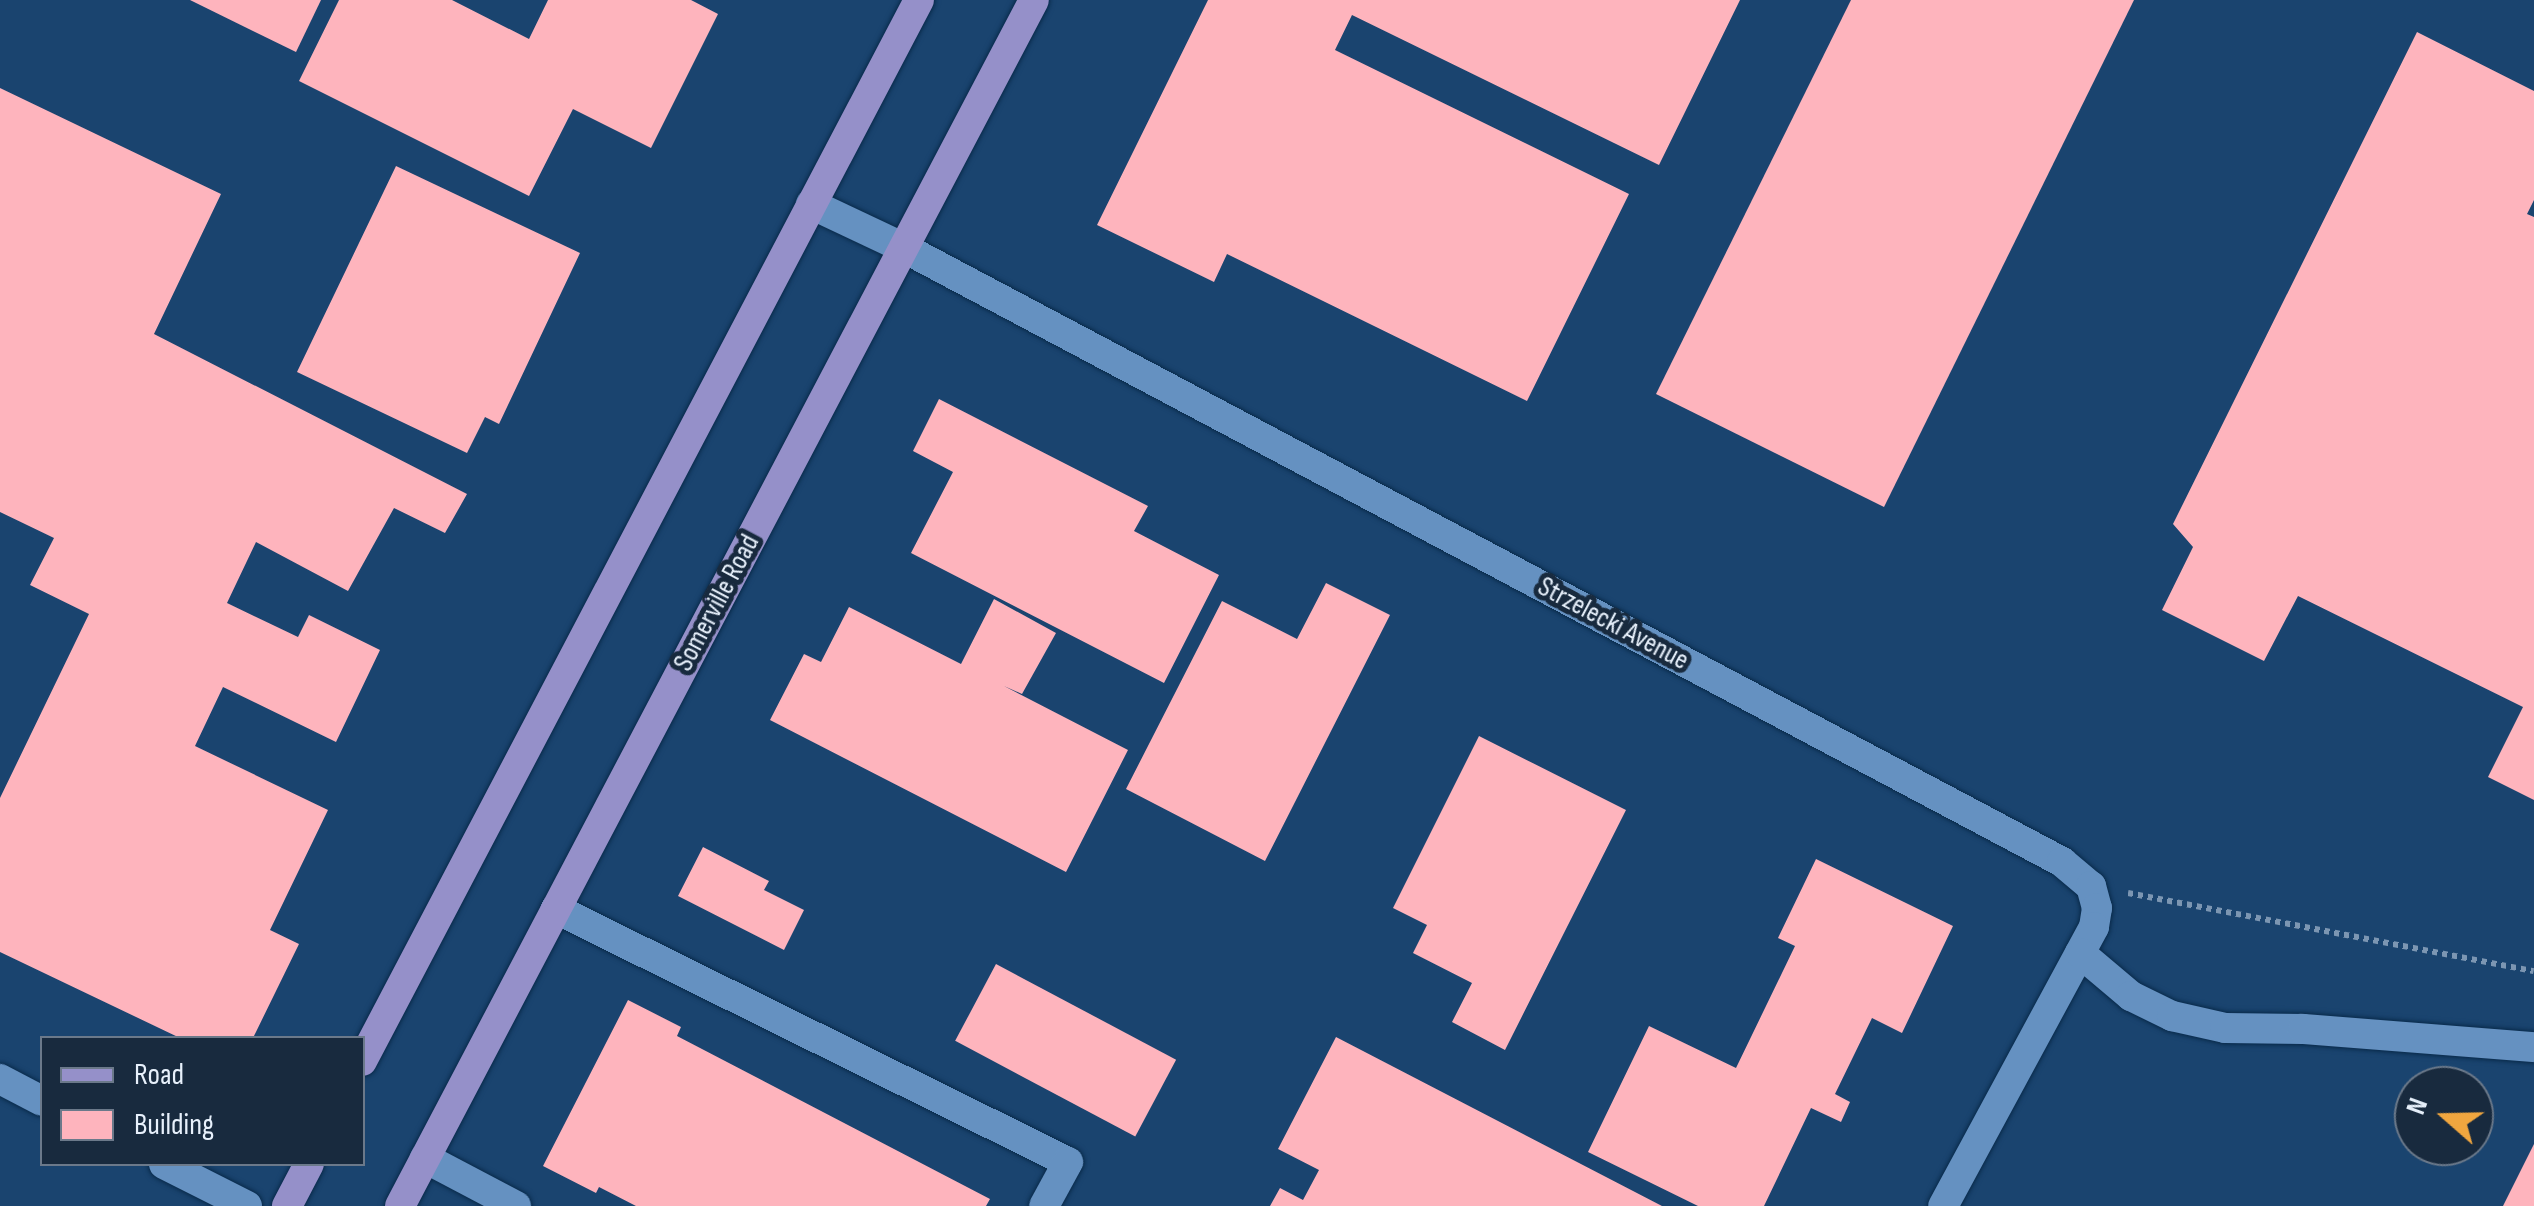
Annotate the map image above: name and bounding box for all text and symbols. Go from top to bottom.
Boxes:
street label: Somerville Road [667,529,767,677]
street label: Strzelecki Avenue [1532,570,1694,678]
legend [40,1036,365,1166]
text: Road [134,1057,184,1093]
north arrow [2394,1066,2494,1166]
text: N [2399,1094,2435,1119]
text: Building [134,1107,214,1143]

